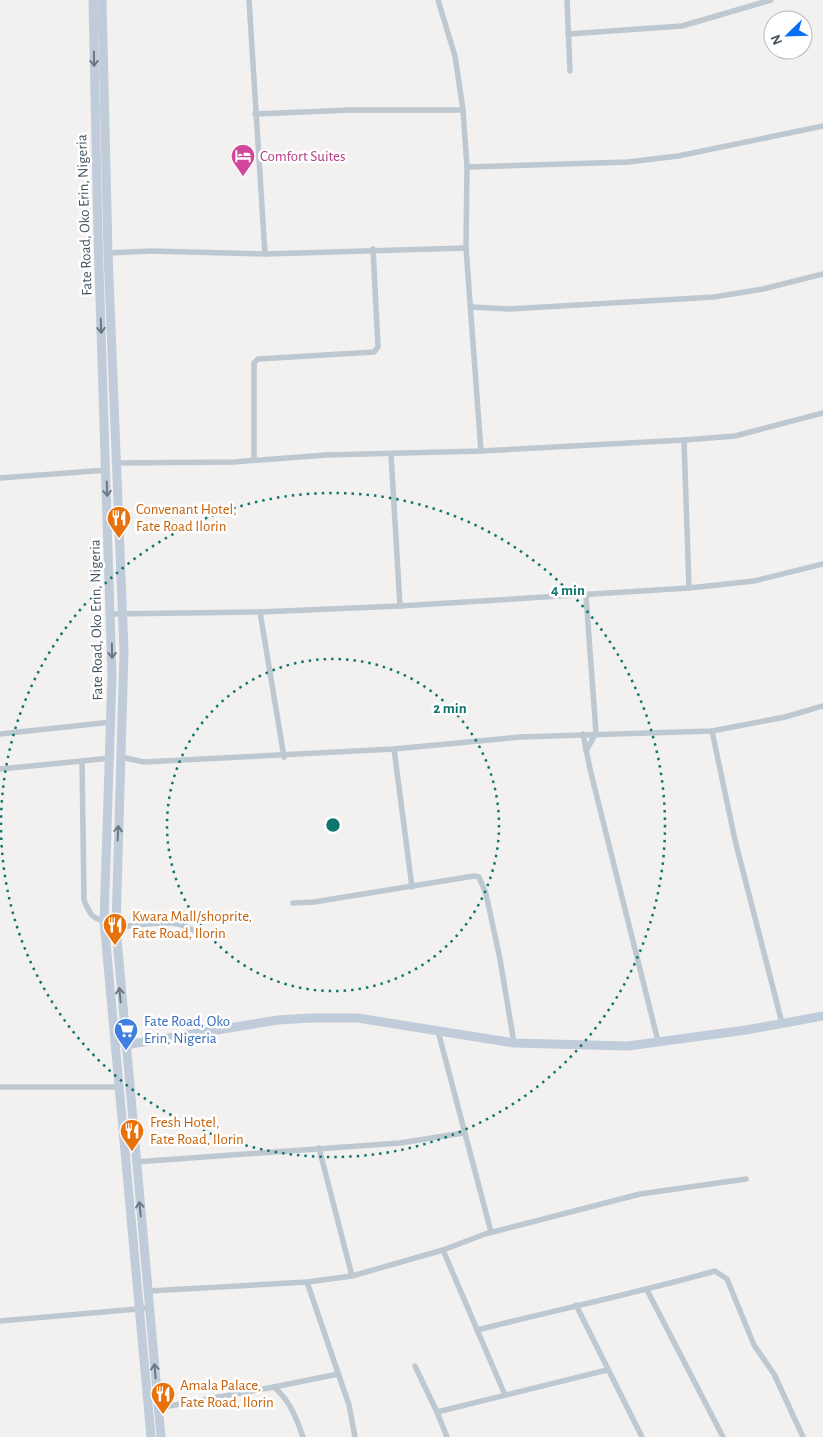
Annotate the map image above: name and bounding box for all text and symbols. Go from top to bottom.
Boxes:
north arrow [763,10,813,60]
text: N [769,32,785,47]
one-way arrow [89,50,99,67]
street label: Fate Road, Oko Erin, Nigeria [74,134,95,296]
hotel icon: Comfort Suites [230,143,256,177]
place label: Comfort Suites [260,149,346,164]
one-way arrow [96,318,106,334]
one-way arrow [102,480,112,497]
place label: Convenant Hotel, Fate Road Ilorin [136,502,237,534]
restaurant icon: Convenant Hotel, Fate Road Ilorin [106,505,132,539]
street label: Fate Road, Oko Erin, Nigeria [88,539,105,701]
text: 4 min [551,583,585,598]
one-way arrow [107,643,117,659]
text: 2 min [433,701,467,716]
centre of rings [324,816,342,834]
one-way arrow [113,825,122,841]
place label: Kwara Mall/shoprite, Fate Road, Ilorin [132,909,252,941]
restaurant icon: Kwara Mall/shoprite, Fate Road, Ilorin [102,912,128,946]
one-way arrow [116,987,125,1003]
place label: Fate Road, Oko Erin, Nigeria [144,1014,230,1046]
supermarket icon: Fate Road, Oko Erin, Nigeria [113,1017,139,1051]
place label: Fresh Hotel, Fate Road, Ilorin [150,1115,244,1147]
restaurant icon: Fresh Hotel, Fate Road, Ilorin [119,1118,145,1152]
one-way arrow [135,1202,145,1218]
one-way arrow [150,1363,160,1379]
place label: Amala Palace, Fate Road, Ilorin [180,1378,274,1410]
restaurant icon: Amala Palace, Fate Road, Ilorin [150,1381,176,1415]

